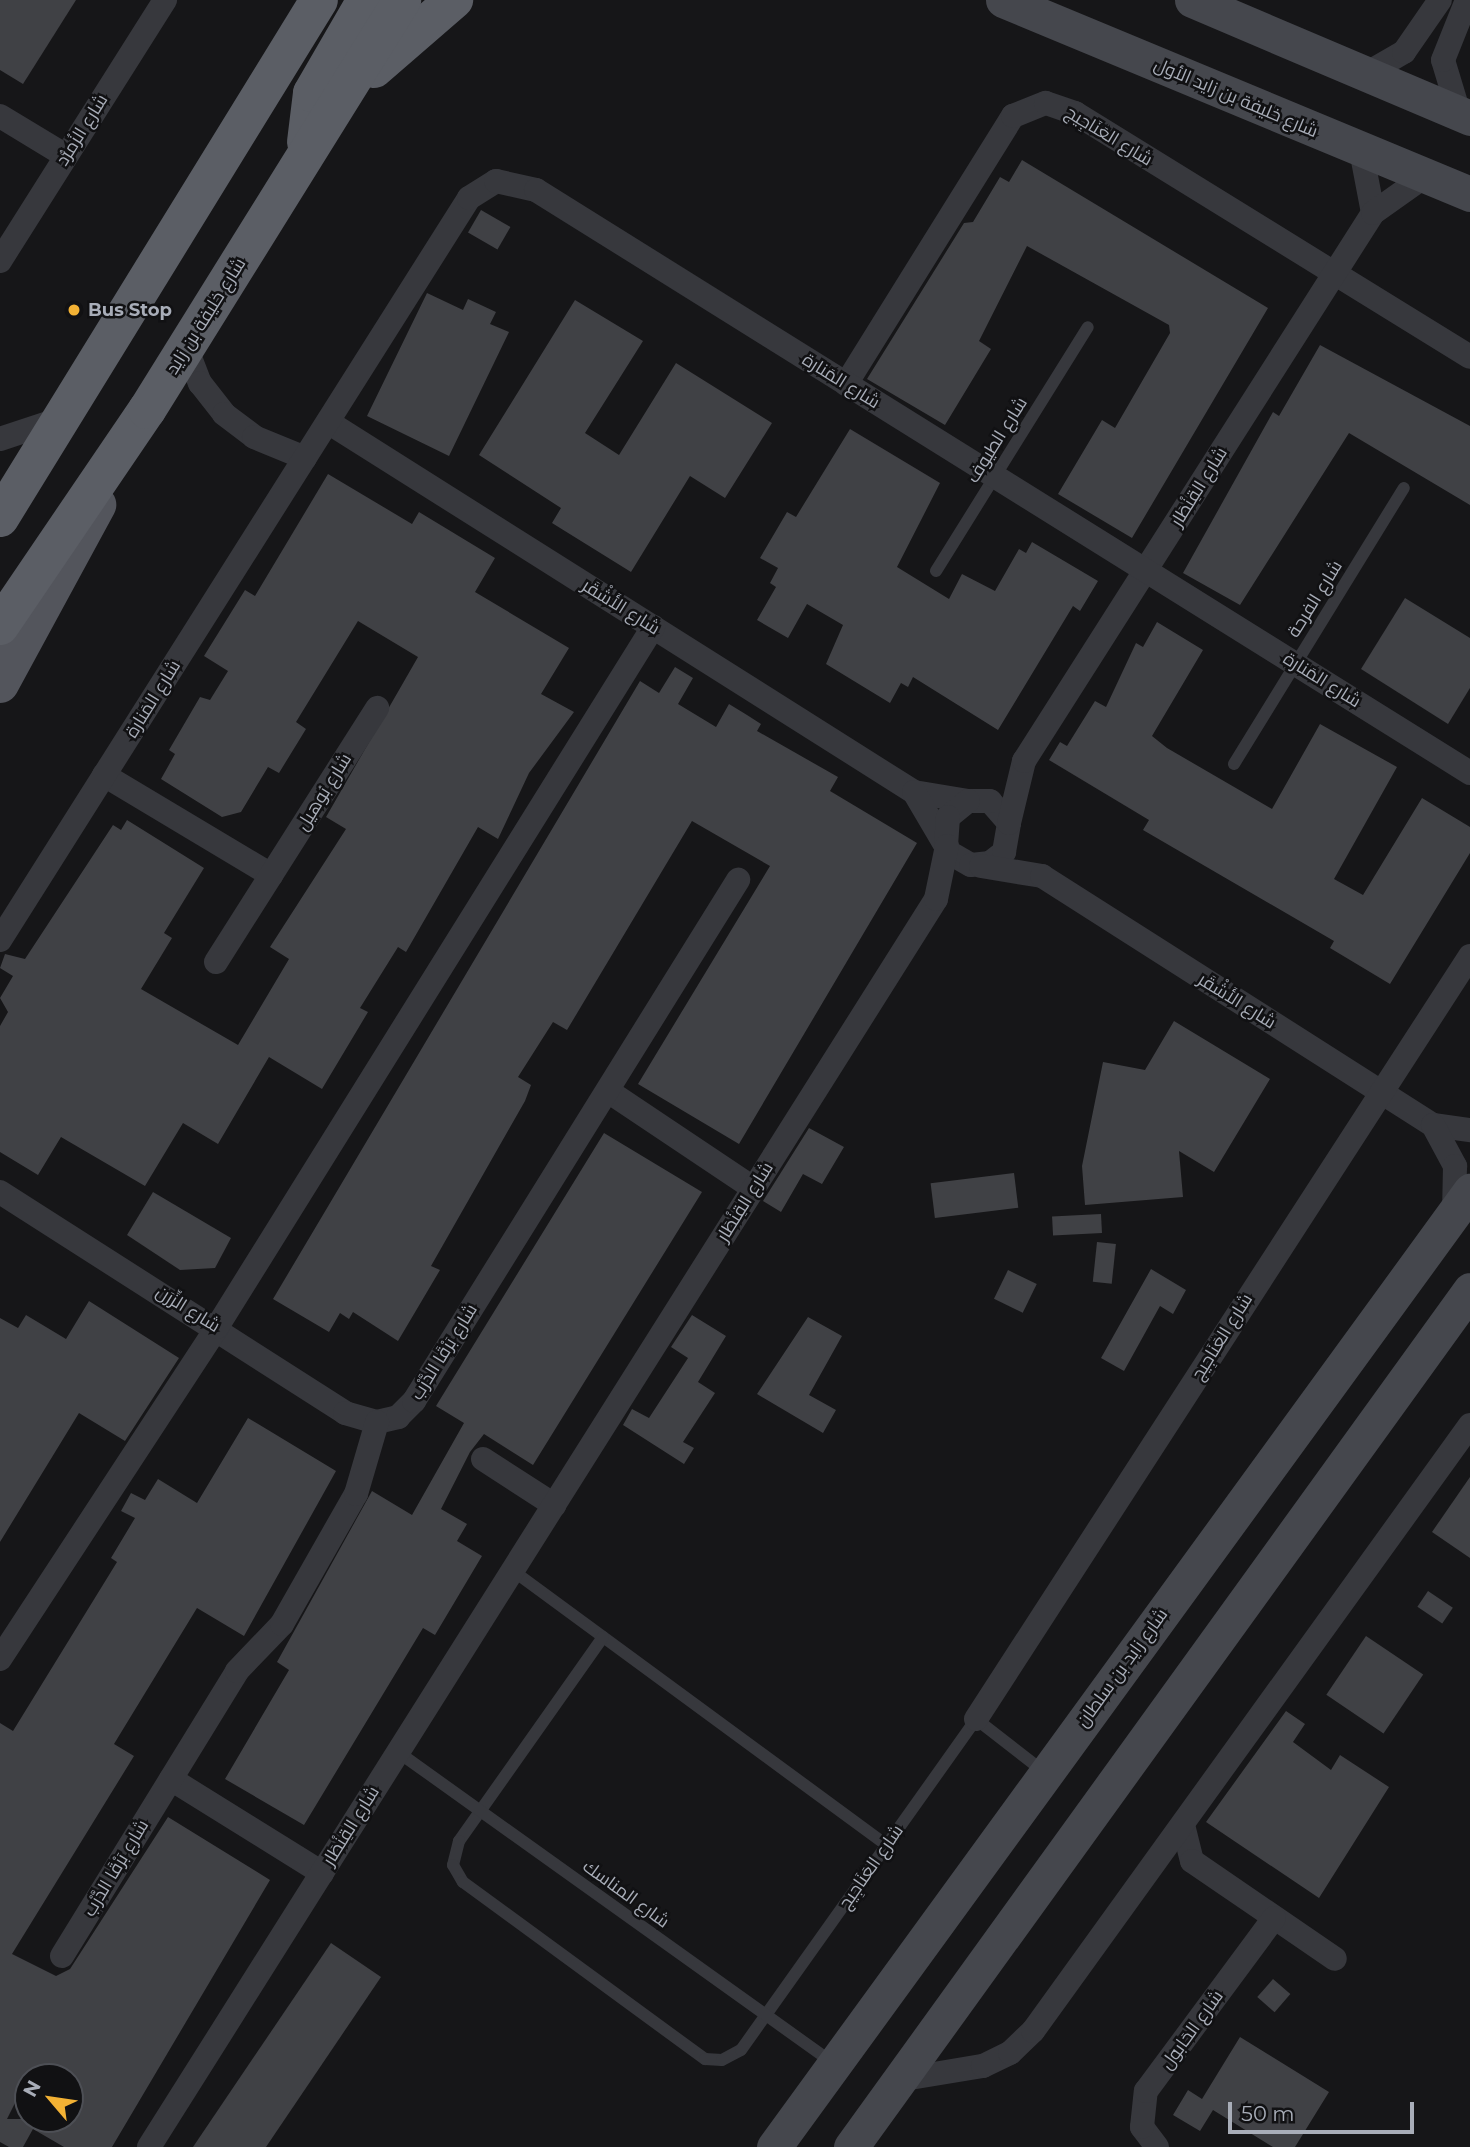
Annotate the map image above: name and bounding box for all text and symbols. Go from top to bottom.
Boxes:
street label: شارع خليفة بن زايد الأول [1151,54,1321,142]
street label: شارع الزُمرُّد [52,90,112,170]
street label: شارع العَنَاجِيج [1061,102,1157,170]
street label: شارع خليفة بن زايد [162,254,250,378]
place label: Bus Stop [88,299,172,321]
marker: Bus Stop [66,302,82,318]
street label: شارع المَنارة [798,349,884,413]
street label: شارع الطيوف [962,393,1032,487]
street label: شارع القِنْطَار [1166,443,1232,531]
street label: شارع الفرحة [1283,557,1347,641]
street label: شارع الأَشْقَر [578,575,664,639]
street label: شارع المَنارة [1279,648,1365,712]
street label: شارع المَنارة [121,656,185,742]
street label: شارع بُوهيل [292,749,356,835]
street label: شارع الأَشْقَر [1194,969,1280,1033]
street label: شارع القِنْطَار [712,1158,778,1246]
street label: شارع الزِّرَن [152,1281,224,1337]
street label: شارع العَنَاجِيج [1187,1290,1257,1384]
street label: شارع بَرْقَا الدَّرْب [406,1300,482,1404]
street label: شارع زايد بن سلطان [1072,1604,1172,1732]
street label: شارع القِنْطَار [318,1782,384,1870]
street label: شارع بَرْقَا الدَّرْب [79,1816,153,1920]
street label: شارع العَنَاجِيج [834,1821,908,1913]
street label: شارع المناسك [579,1855,673,1933]
street label: شارع الحَابول [1156,1986,1228,2074]
north arrow [14,2063,84,2133]
text: N [18,2076,46,2101]
scale bar [1232,2088,1418,2132]
text: 50 m [1241,2101,1295,2126]

